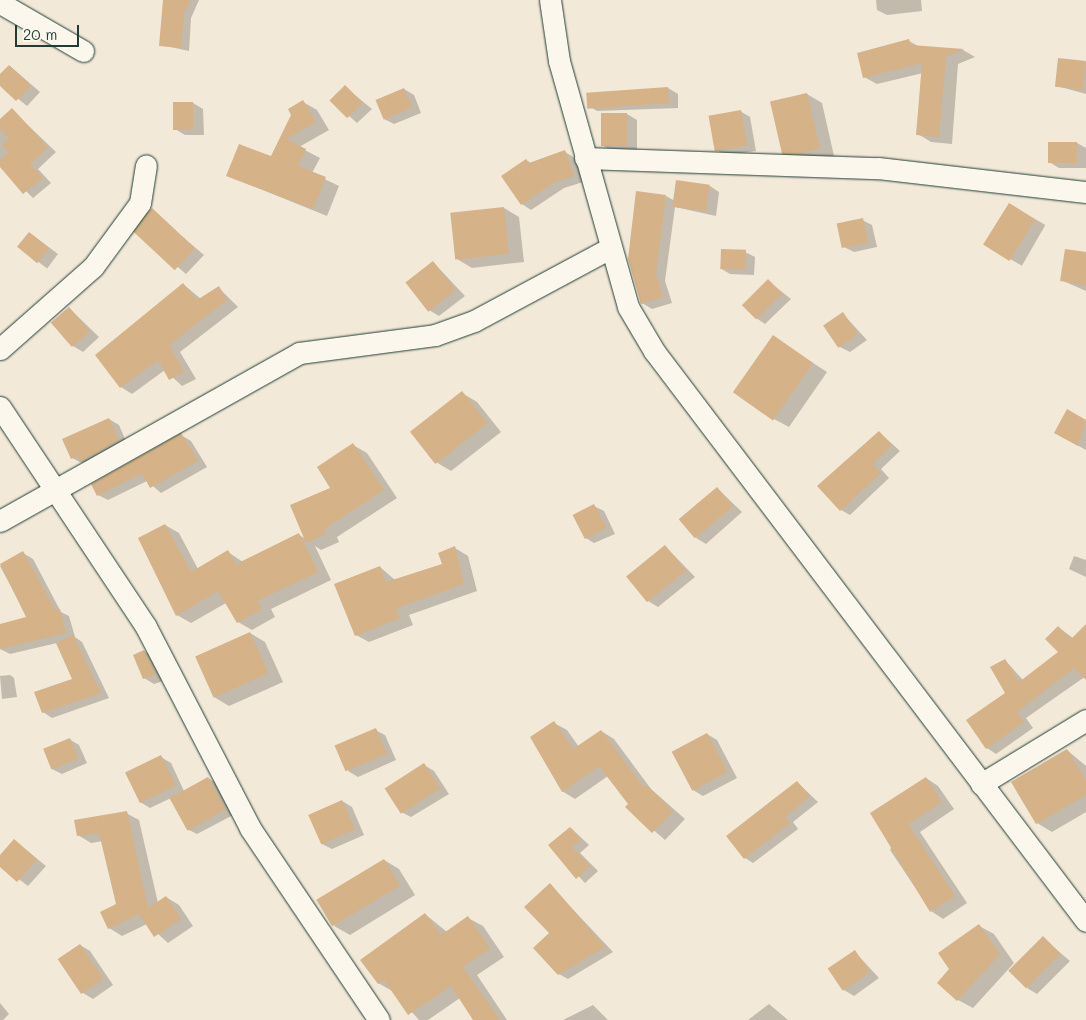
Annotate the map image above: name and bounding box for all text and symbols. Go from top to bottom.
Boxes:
scale bar [18,15,81,47]
text: 20 m [23,24,57,44]

